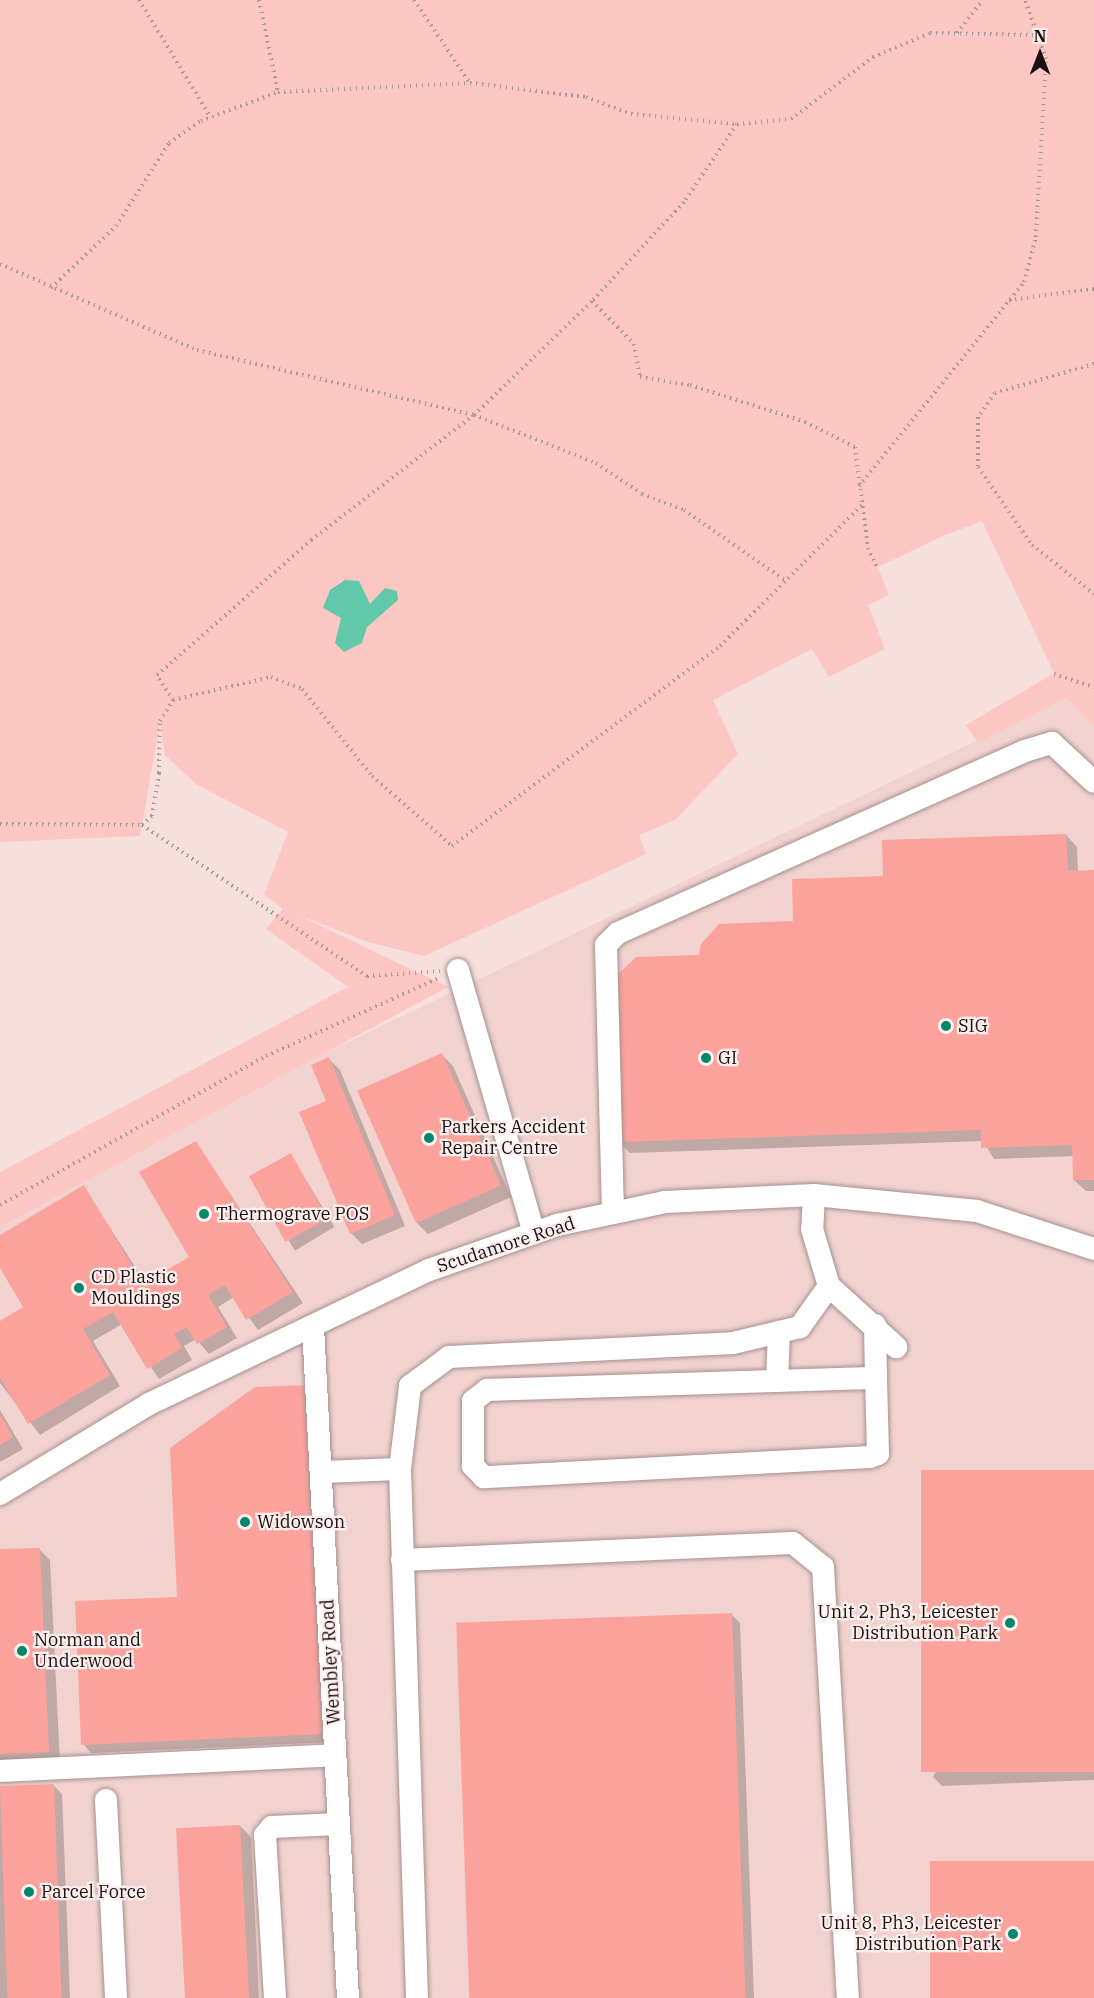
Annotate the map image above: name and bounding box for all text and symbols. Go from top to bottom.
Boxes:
north arrow [1010,24,1070,84]
text: N [1034,26,1046,46]
place label: SIG [958,1015,988,1037]
marker: SIG [939,1019,953,1033]
place label: GI [718,1047,737,1069]
marker: GI [699,1051,713,1065]
place label: Parkers Accident Repair Centre [441,1117,585,1160]
marker: Parkers Accident Repair Centre [422,1131,436,1145]
place label: Thermograve POS [216,1203,369,1225]
marker: Thermograve POS [197,1207,211,1221]
street label: Scudamore Road [434,1213,578,1277]
place label: CD Plastic Mouldings [91,1267,180,1310]
marker: CD Plastic Mouldings [72,1281,86,1295]
place label: Widowson [257,1511,345,1533]
marker: Widowson [238,1515,252,1529]
street label: Wembley Road [317,1599,345,1725]
place label: Unit 2, Ph3, Leicester Distribution Park [818,1602,998,1644]
marker: Unit 2, Ph3, Leicester Distribution Park [1003,1616,1017,1630]
place label: Norman and Underwood [34,1630,141,1672]
marker: Norman and Underwood [15,1644,29,1658]
place label: Parcel Force [41,1881,146,1903]
marker: Parcel Force [22,1885,36,1899]
place label: Unit 8, Ph3, Leicester Distribution Park [821,1913,1001,1956]
marker: Unit 8, Ph3, Leicester Distribution Park [1006,1927,1020,1941]

